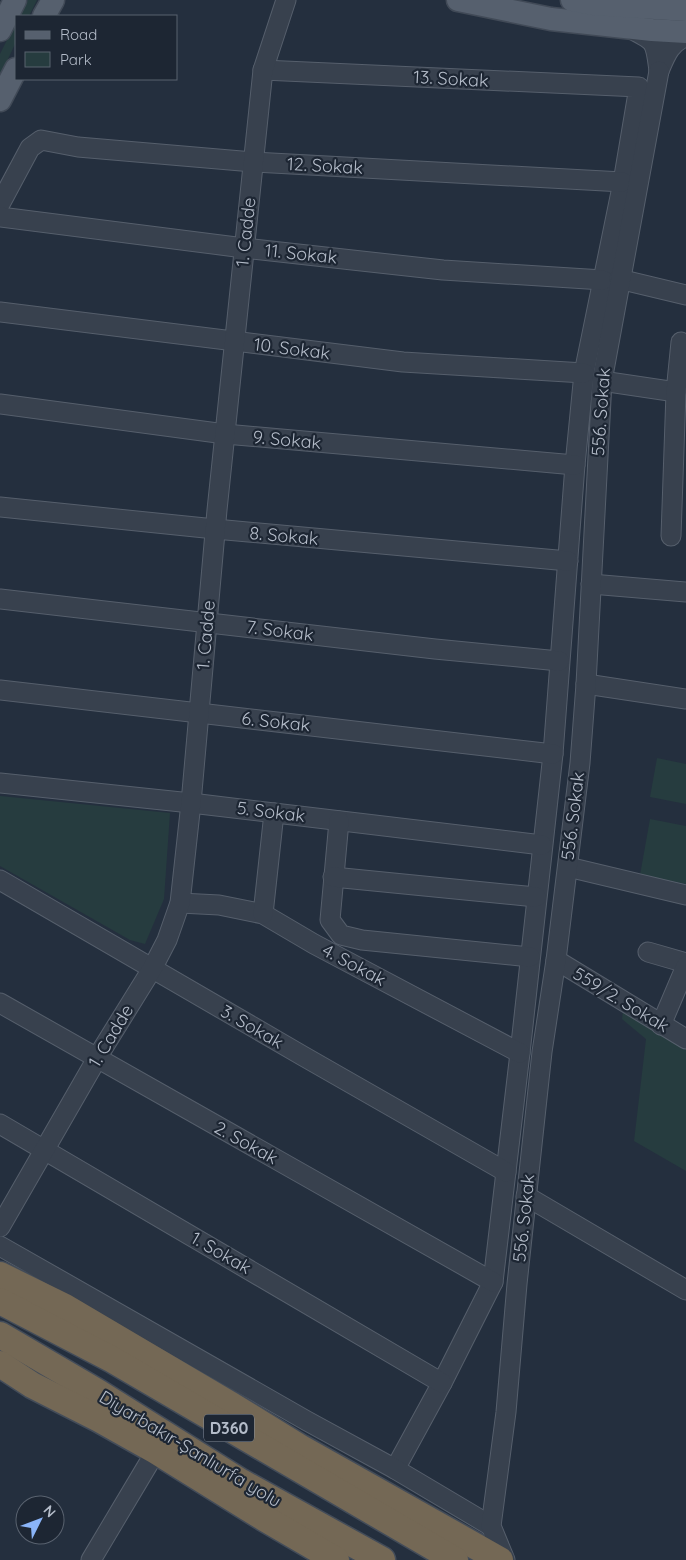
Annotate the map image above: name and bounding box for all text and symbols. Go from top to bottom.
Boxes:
legend [15,15,178,80]
text: Road [60,25,97,44]
text: Park [60,50,92,69]
street label: 13. Sokak [413,65,489,92]
street label: 12. Sokak [287,152,364,179]
street label: 1. Cadde [230,196,261,268]
street label: 11. Sokak [264,238,338,269]
street label: 10. Sokak [253,332,331,365]
street label: 556. Sokak [586,367,615,457]
street label: 9. Sokak [252,425,322,454]
street label: 8. Sokak [249,521,319,550]
street label: 1. Cadde [191,599,220,671]
street label: 7. Sokak [245,615,315,646]
street label: 6. Sokak [241,706,312,737]
street label: 556. Sokak [556,771,589,861]
street label: 5. Sokak [236,796,307,827]
street label: 4. Sokak [318,938,390,991]
street label: 559/2. Sokak [569,962,674,1037]
street label: 3. Sokak [217,999,288,1054]
street label: 1. Cadde [83,1000,138,1071]
street label: 2. Sokak [210,1116,282,1169]
street label: 556. Sokak [507,1173,540,1263]
street label: 1. Sokak [187,1226,256,1279]
street label: Diyarbakır-Şanlıurfa yolu [95,1385,285,1512]
road number: D360 [204,1415,254,1442]
north arrow [15,1495,65,1545]
text: N [40,1501,60,1521]

